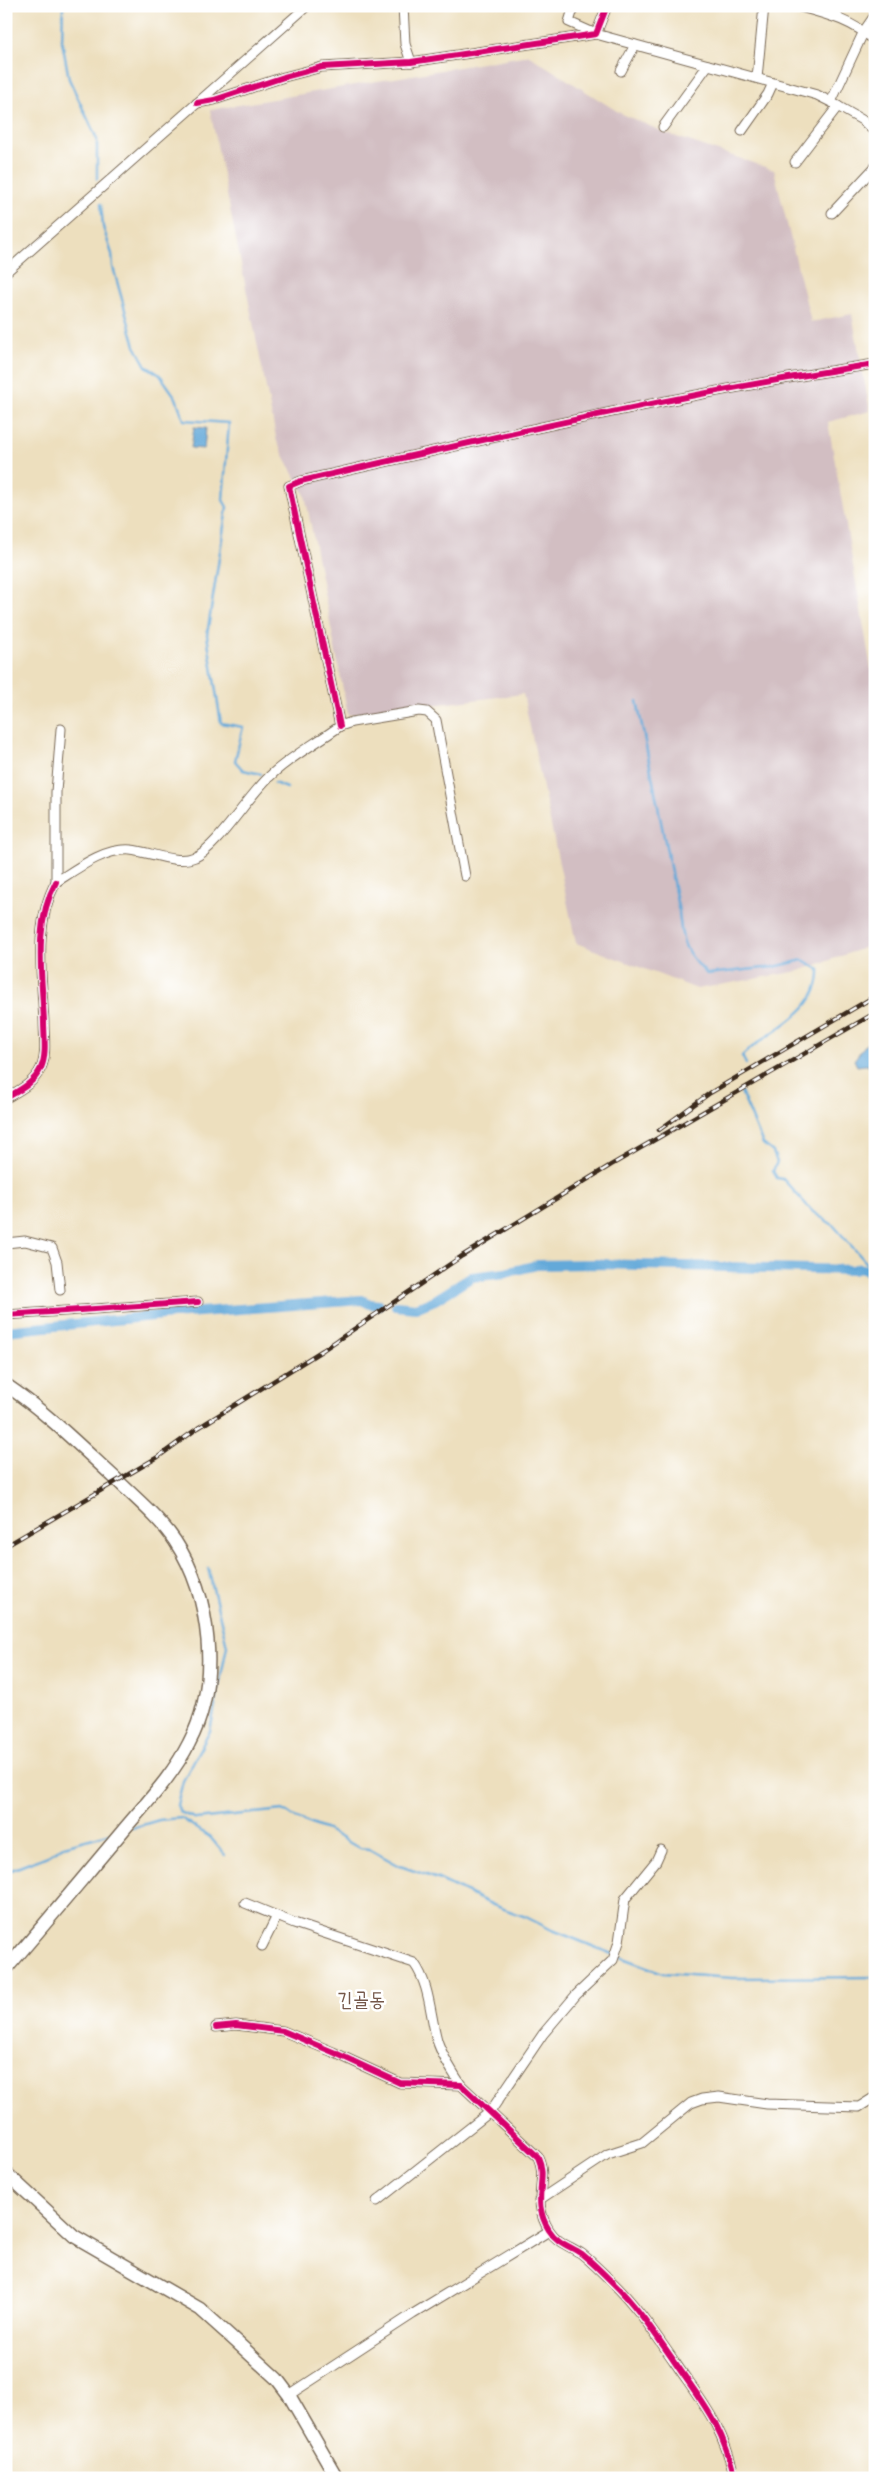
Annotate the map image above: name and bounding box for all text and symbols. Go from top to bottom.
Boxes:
district label: 긴골동 [337,1987,385,2014]

